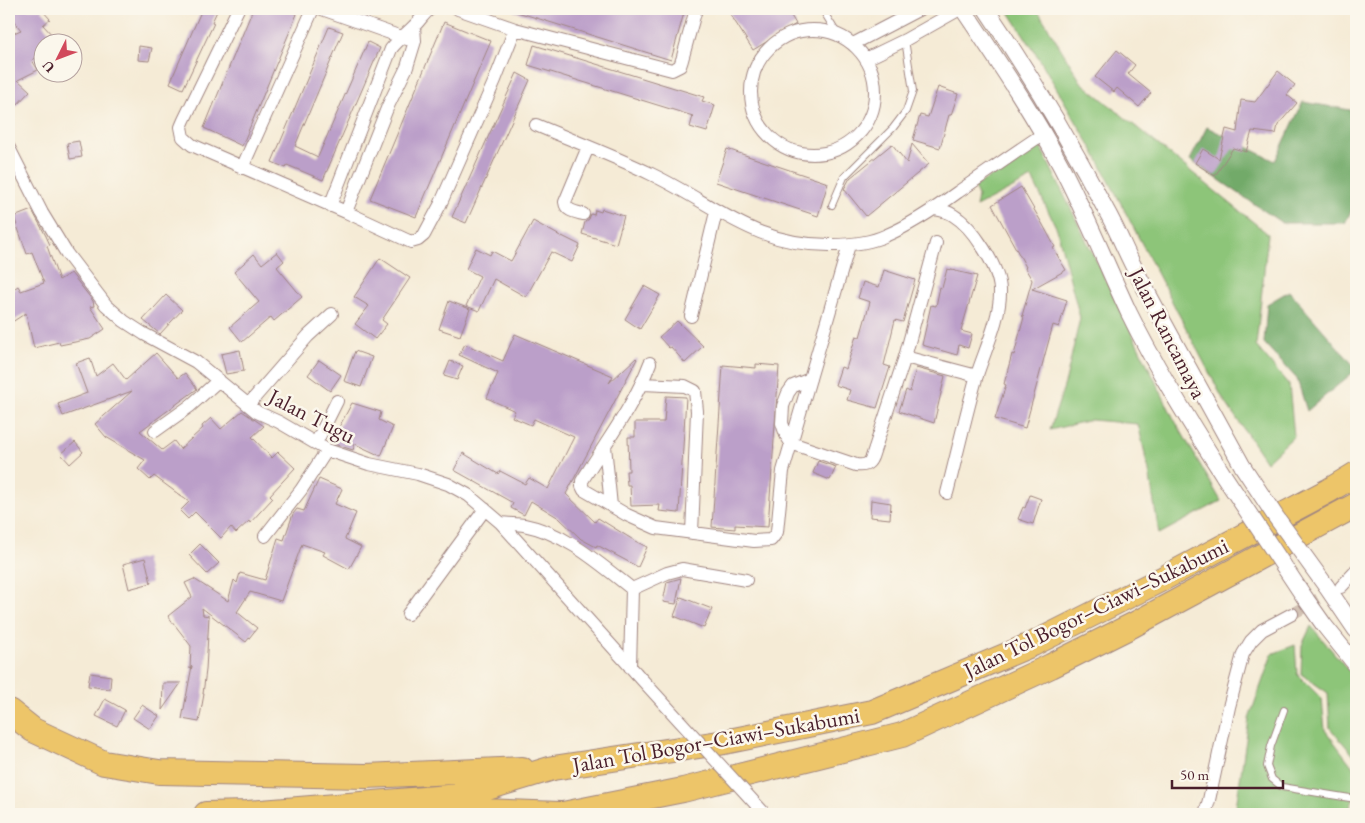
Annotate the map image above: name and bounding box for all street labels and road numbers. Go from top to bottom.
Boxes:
street label: Jalan Rancamaya [1122,261,1214,404]
street label: Jalan Tugu [262,381,361,450]
street label: Jalan Tol Bogor–Ciawi–Sukabumi [957,531,1233,686]
street label: Jalan Tol Bogor–Ciawi–Sukabumi [568,700,862,780]

